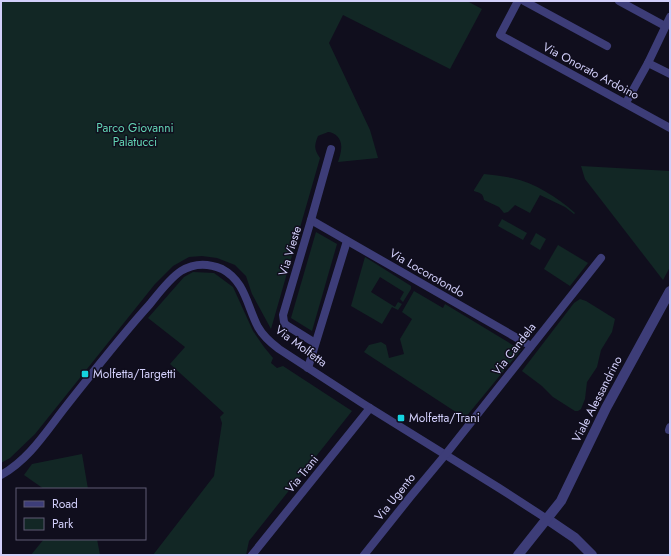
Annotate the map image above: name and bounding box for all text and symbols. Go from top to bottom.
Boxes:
street label: Via Onorato Ardoino [540,38,643,104]
park label: Parco Giovanni Palatucci [96,119,174,151]
street label: Via Vieste [274,224,306,278]
street label: Via Locorotondo [386,244,468,302]
street label: Via Candela [488,319,540,379]
street label: Via Molfetta [271,321,331,371]
street label: Viale Alessandrino [567,352,627,445]
place label: Molfetta/Targetti [93,365,176,383]
marker: Molfetta/Targetti [80,369,90,379]
place label: Molfetta/Trani [409,409,480,427]
marker: Molfetta/Trani [396,413,406,423]
street label: Via Trani [281,451,323,497]
street label: Via Ugento [370,469,420,525]
legend [16,488,146,540]
text: Road [52,495,78,513]
text: Park [52,515,74,533]

